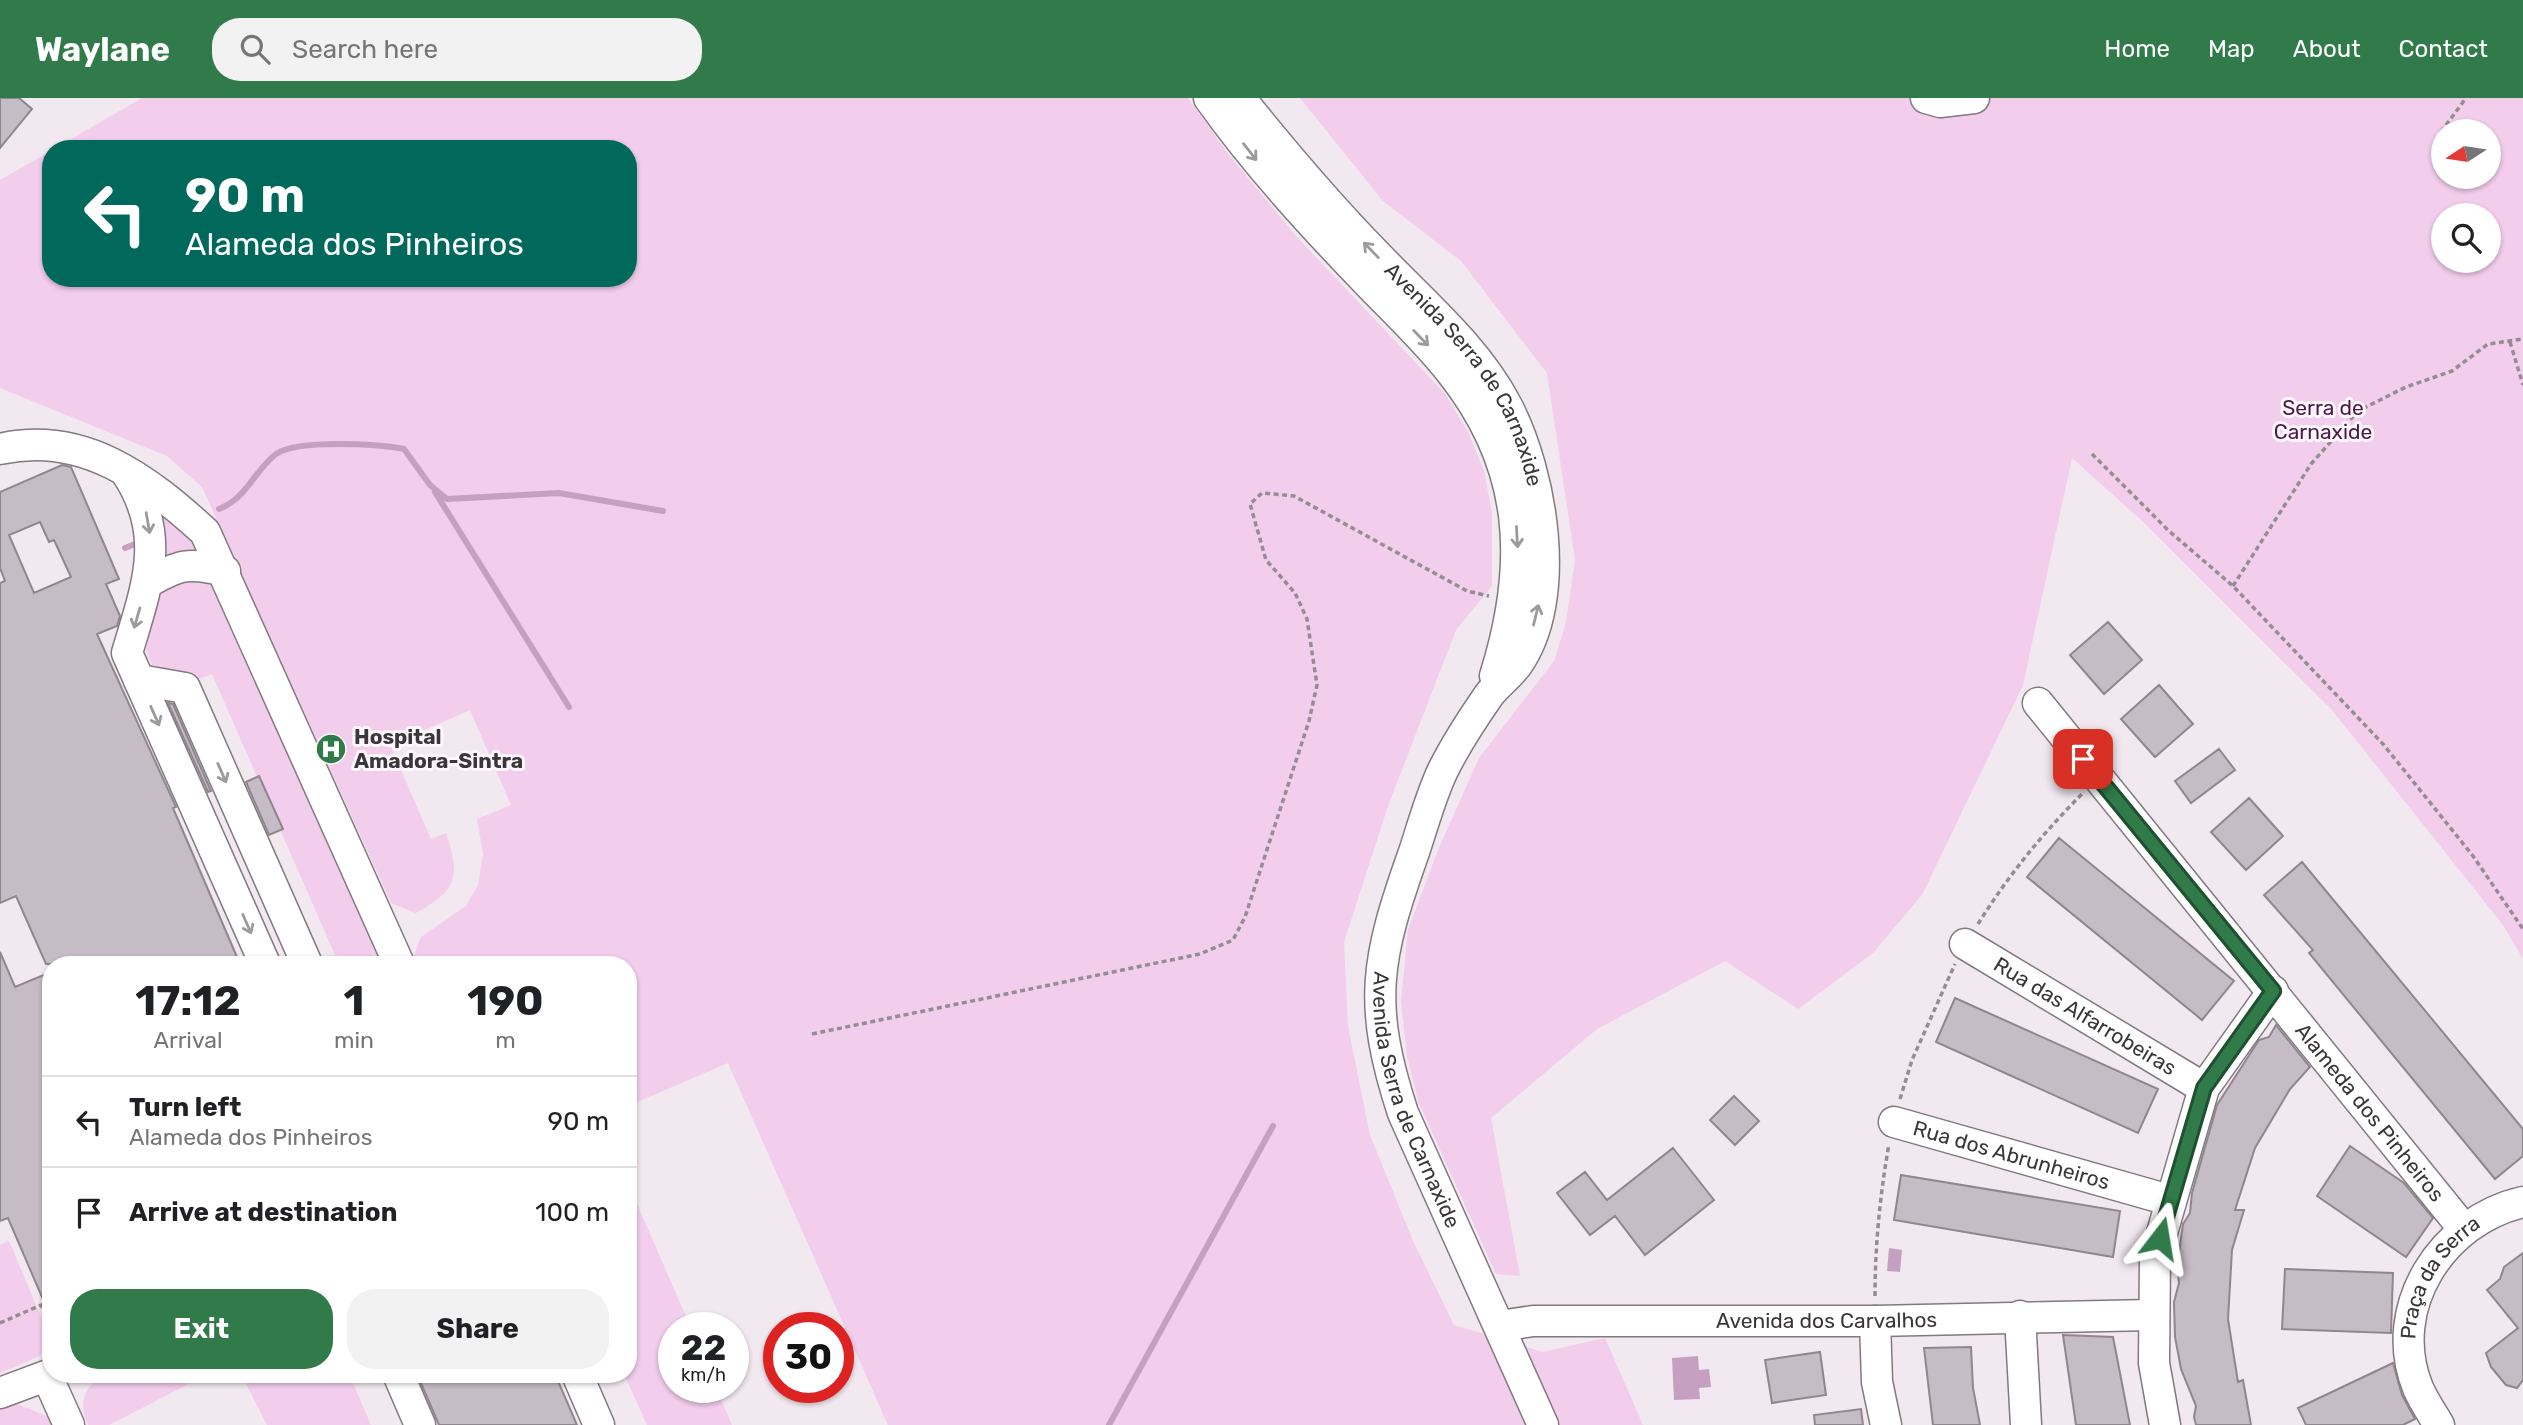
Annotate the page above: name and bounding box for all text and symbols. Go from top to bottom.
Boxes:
search box [212,18,702,81]
text: Waylane [35,30,170,69]
icon: search [236,30,274,68]
text: Search here [292,34,438,65]
text: Home [2104,35,2170,63]
text: Map [2208,35,2255,63]
text: About [2293,35,2361,63]
text: Contact [2399,35,2488,63]
north arrow [2431,119,2501,189]
map controls [2431,119,2501,273]
one-way arrow [1243,142,1258,161]
text: 90 m [185,166,305,224]
icon: left [70,168,161,259]
button: search [2431,203,2501,273]
text: Alameda dos Pinheiros [185,225,524,263]
one-way arrow [1363,241,1380,258]
street label: Avenida Serra de Carnaxide [1380,257,1548,489]
one-way arrow [1412,329,1429,346]
park label: Serra de Carnaxide [2274,395,2372,444]
one-way arrow [142,511,155,534]
one-way arrow [1511,526,1524,549]
one-way arrow [1530,604,1543,627]
one-way arrow [130,607,143,629]
one-way arrow [149,704,162,726]
place label: Hospital Amadora-Sintra [354,724,523,773]
pin [2053,729,2113,789]
hospital icon: Hospital Amadora-Sintra [314,732,348,766]
icon: arrive [2064,740,2102,778]
one-way arrow [216,762,229,783]
one-way arrow [241,912,254,934]
street label: Rua das Alfarrobeiras [1989,951,2181,1080]
street label: Avenida Serra de Carnaxide [1368,971,1466,1232]
text: 17:12 [135,976,241,1026]
text: 1 [344,976,364,1026]
text: 190 [467,976,544,1026]
street label: Alameda dos Pinheiros [2290,1018,2450,1207]
text: Arrival [153,1026,223,1054]
text: min [334,1026,374,1054]
text: m [495,1026,516,1054]
text: Turn left [129,1092,241,1123]
icon: left [70,1103,108,1141]
text: 90 m [548,1106,609,1137]
street label: Rua dos Abrunheiros [1910,1115,2113,1195]
text: Alameda dos Pinheiros [129,1123,372,1151]
icon: arrive [70,1194,108,1232]
text: Arrive at destination [129,1197,397,1228]
text: 100 m [535,1197,609,1228]
position arrow [2123,1201,2197,1275]
street label: Praça da Serra [2395,1210,2484,1340]
button: Exit [70,1289,333,1369]
button: Share [347,1289,609,1369]
street label: Avenida dos Carvalhos [1716,1307,1937,1333]
speed limit sign: 30 [763,1312,854,1403]
text: 22 [681,1327,726,1369]
text: km/h [681,1364,726,1386]

